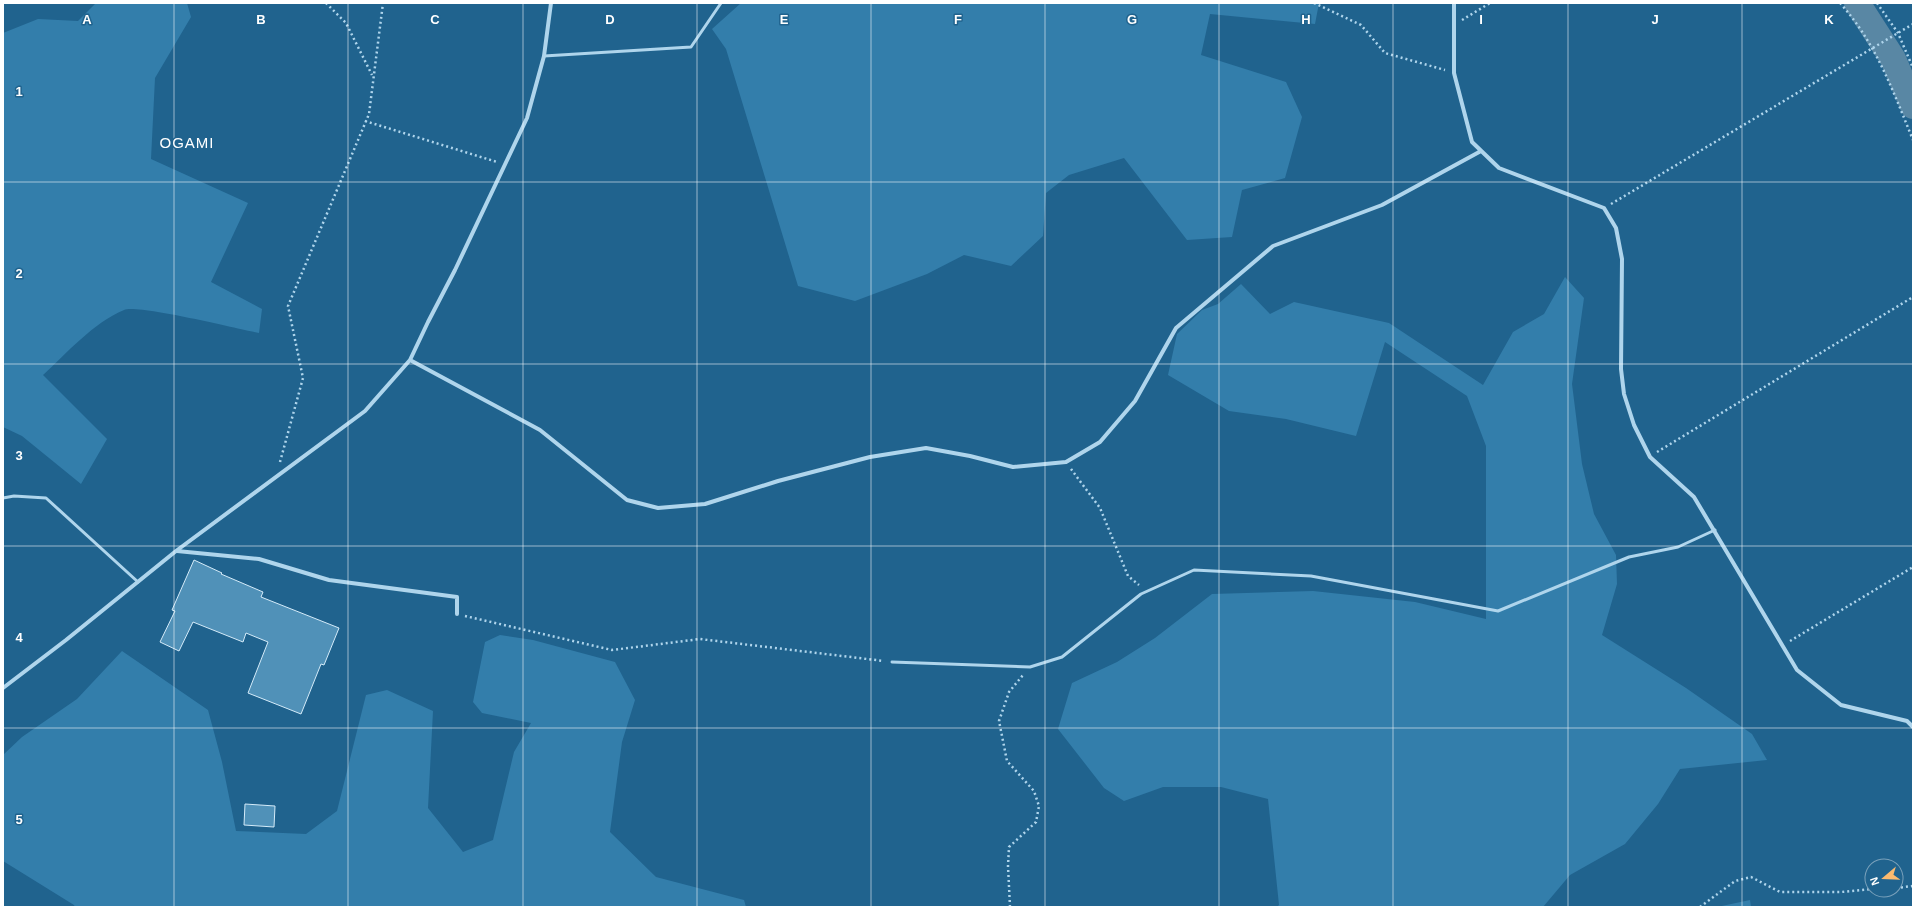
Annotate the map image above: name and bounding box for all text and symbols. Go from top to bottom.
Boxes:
text: A [82,12,92,27]
text: B [256,12,266,27]
text: C [430,12,440,27]
text: D [605,12,615,27]
text: E [780,12,789,27]
text: F [954,12,962,27]
text: G [1127,12,1137,27]
text: H [1301,12,1311,27]
text: I [1479,12,1483,27]
text: J [1651,12,1659,27]
text: K [1824,12,1834,27]
text: 1 [15,84,23,99]
district label: OGAMI [159,134,215,151]
text: 2 [15,266,23,281]
text: 3 [15,448,23,463]
text: 4 [15,630,23,645]
text: 5 [15,812,23,827]
north arrow [1864,858,1904,898]
text: N [1868,875,1882,887]

